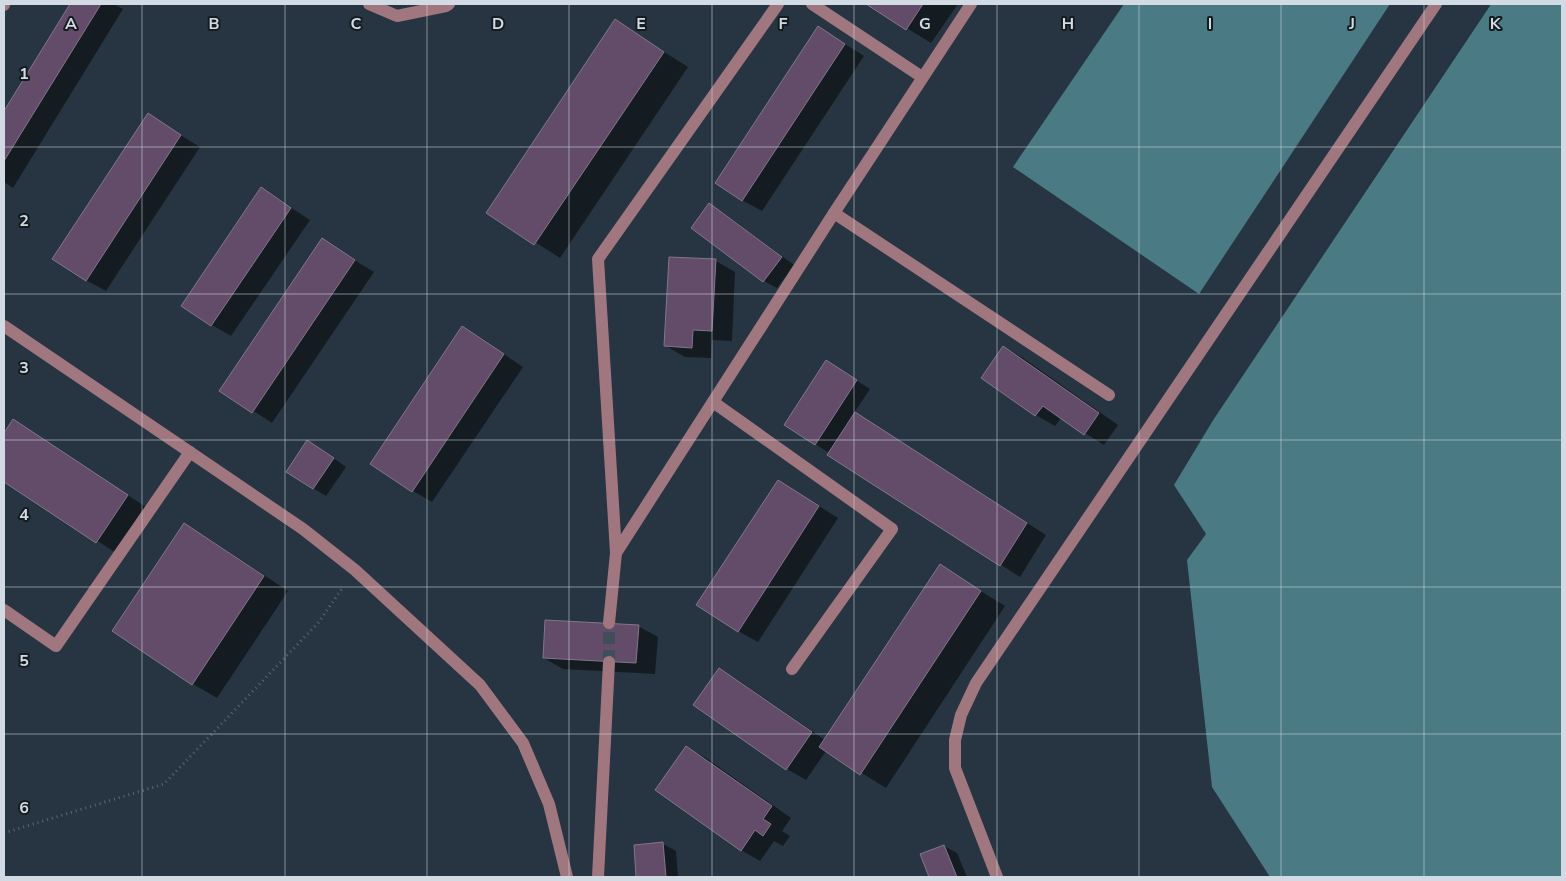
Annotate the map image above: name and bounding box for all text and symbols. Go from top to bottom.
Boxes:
text: A [65,13,77,35]
text: B [208,13,220,35]
text: C [351,13,362,35]
text: D [492,13,504,35]
text: E [636,13,646,35]
text: F [779,13,788,35]
text: G [919,13,931,35]
text: H [1062,13,1074,35]
text: I [1208,13,1212,35]
text: J [1348,13,1355,35]
text: K [1490,13,1502,35]
text: 1 [19,63,29,85]
text: 2 [19,210,29,232]
text: 3 [19,357,29,379]
text: 4 [19,504,29,526]
text: 5 [19,650,29,672]
text: 6 [19,797,29,819]

